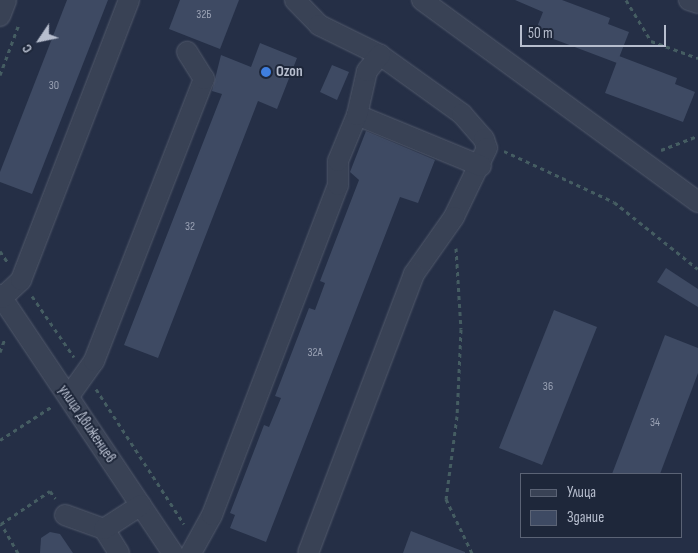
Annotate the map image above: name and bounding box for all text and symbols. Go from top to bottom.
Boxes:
house number: 32Б [196,8,212,22]
north arrow [15,15,65,65]
scale bar [523,15,669,47]
text: 50 m [528,24,553,43]
text: С [18,41,36,56]
place label: Ozon [276,63,303,81]
marker: Ozon [260,66,272,78]
house number: 30 [49,79,59,93]
house number: 32 [185,220,195,234]
house number: 32А [307,346,323,360]
house number: 36 [543,380,553,394]
street label: улица Движенцев [54,382,120,466]
house number: 34 [650,416,660,430]
legend [520,473,683,538]
text: Улица [567,483,596,502]
text: Здание [567,508,604,527]

